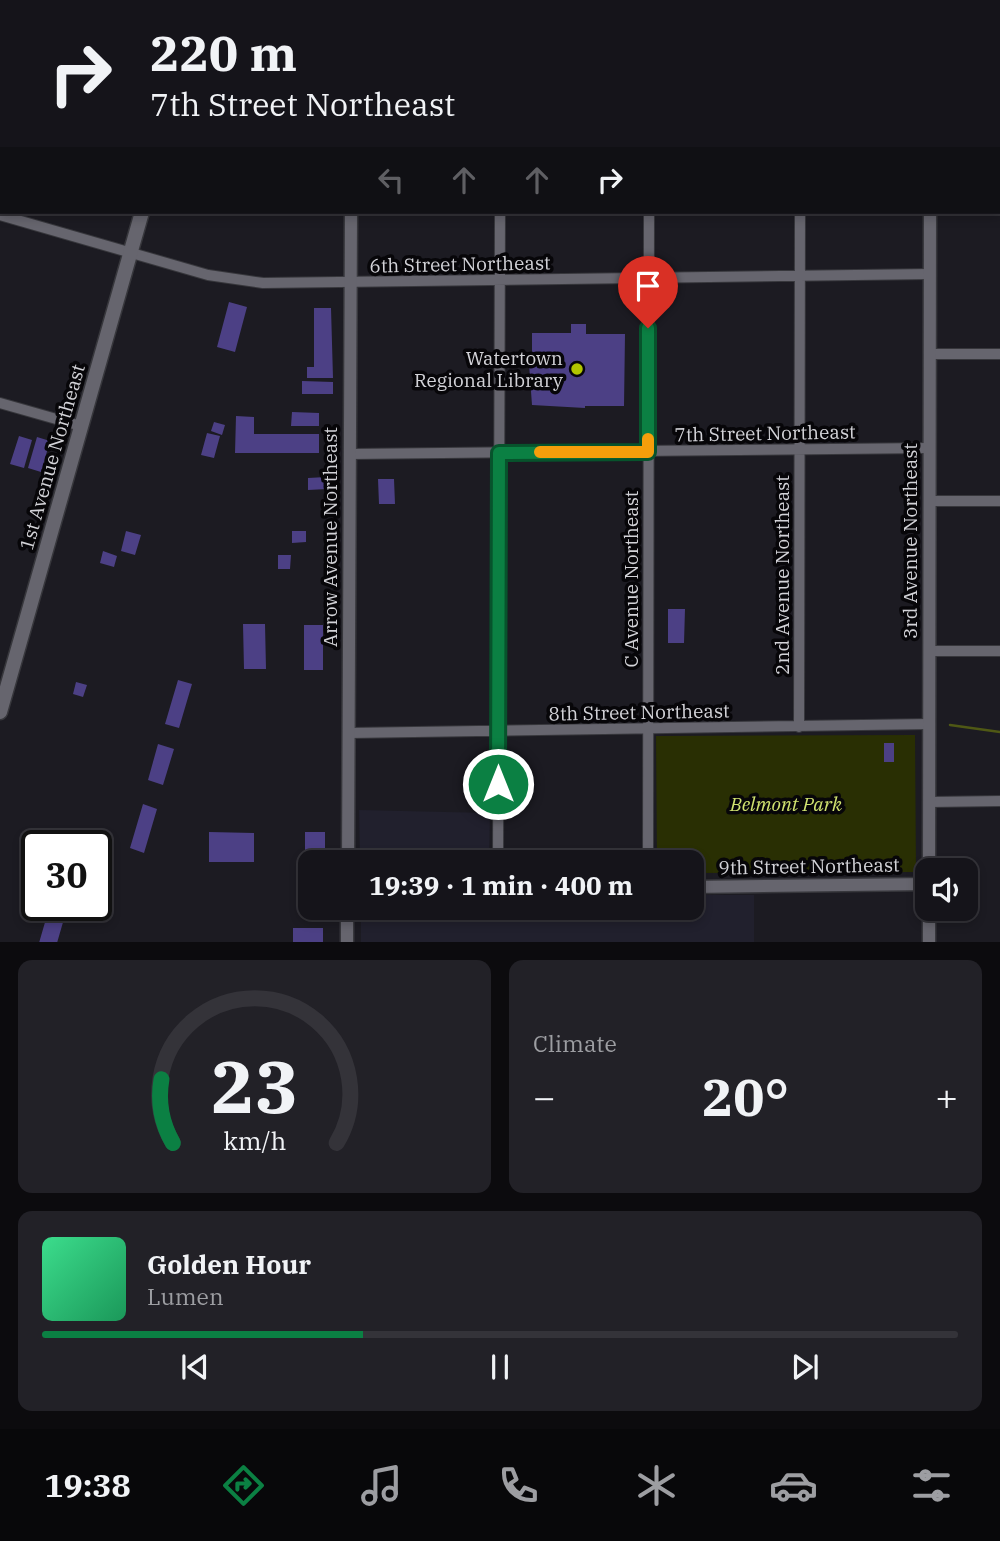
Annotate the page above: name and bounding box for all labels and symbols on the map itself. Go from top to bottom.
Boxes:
street label: 6th Street Northeast [369,250,551,278]
pin [618,256,678,328]
place label: Watertown Regional Library [414,346,564,392]
street label: 1st Avenue Northeast [14,361,90,553]
marker: Watertown Regional Library [569,361,585,377]
street label: 7th Street Northeast [674,419,856,447]
street label: Arrow Avenue Northeast [318,427,342,647]
street label: 3rd Avenue Northeast [898,443,922,639]
street label: 2nd Avenue Northeast [770,475,794,675]
street label: C Avenue Northeast [619,490,643,668]
street label: 8th Street Northeast [548,698,730,726]
position arrow [461,747,535,821]
park label: Belmont Park [729,792,843,816]
speed limit sign: 30 [21,830,112,921]
street label: 9th Street Northeast [718,852,900,880]

